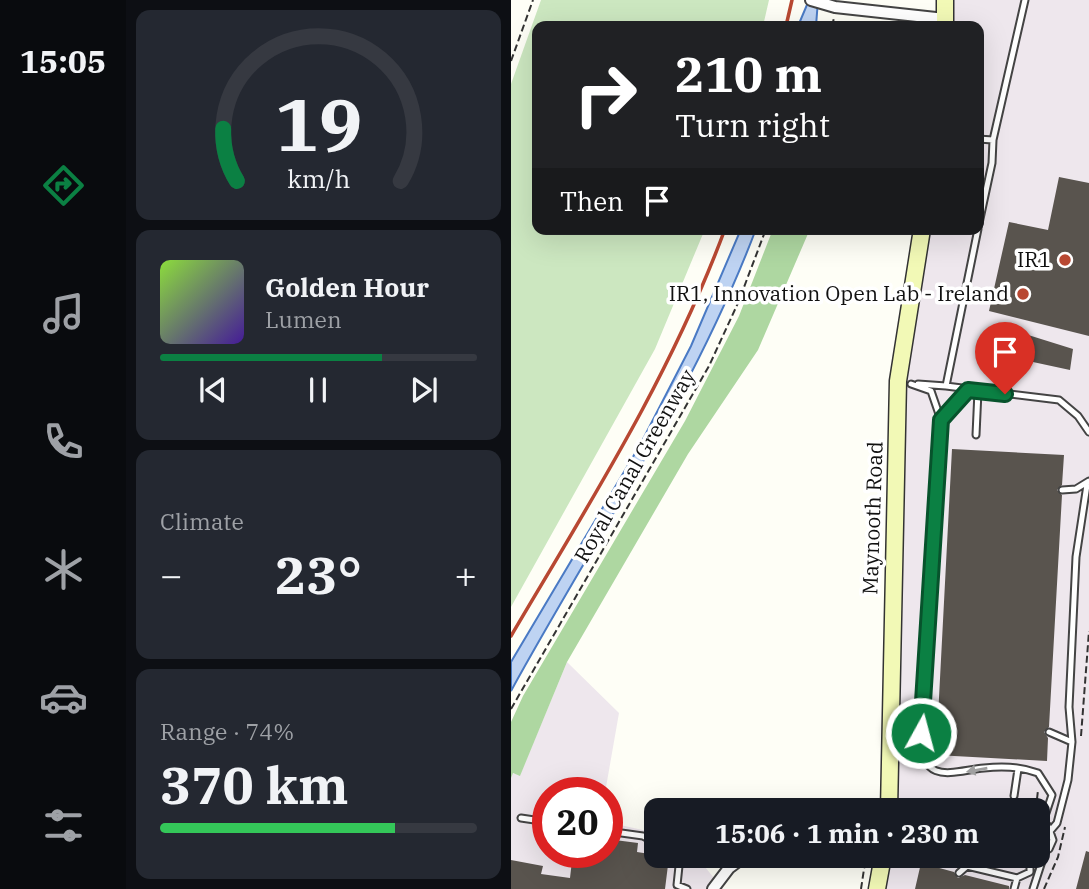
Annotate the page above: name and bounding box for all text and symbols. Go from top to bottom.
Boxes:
text: 15:05 [20,40,106,82]
text: 210 m [675,42,822,105]
icon: right [560,49,651,140]
text: 19 [275,76,362,171]
text: Turn right [675,104,830,146]
icon: directions [39,161,88,210]
text: km/h [287,162,350,195]
icon: arrive [638,182,676,220]
text: Then [560,184,624,218]
place label: IR1 [1017,245,1051,273]
marker: IR1 [1057,252,1073,268]
text: Golden Hour [265,270,429,304]
place label: IR1, Innovation Open Lab - Ireland [669,279,1009,307]
marker: IR1, Innovation Open Lab - Ireland [1015,286,1031,302]
icon: music [39,289,88,338]
text: Lumen [265,304,342,334]
pin [975,322,1035,394]
icon: arrive [986,333,1024,371]
street label: Royal Canal Greenway [567,363,701,567]
icon: previous [194,371,232,409]
icon: pause [299,371,337,409]
icon: next [405,371,443,409]
icon: phone [39,417,88,466]
street label: Maynooth Road [855,441,889,595]
text: Climate [160,506,244,536]
text: 23° [275,541,362,608]
icon: climate [39,545,88,594]
text: − [160,550,183,599]
text: + [454,550,477,599]
icon: car [39,673,88,722]
position arrow [884,696,958,770]
text: Range · 74% [160,716,294,746]
text: 370 km [160,751,349,818]
one-way arrow [966,765,988,776]
speed limit sign: 20 [532,777,623,868]
icon: filters [39,801,88,850]
text: 15:06 · 1 min · 230 m [715,816,979,850]

